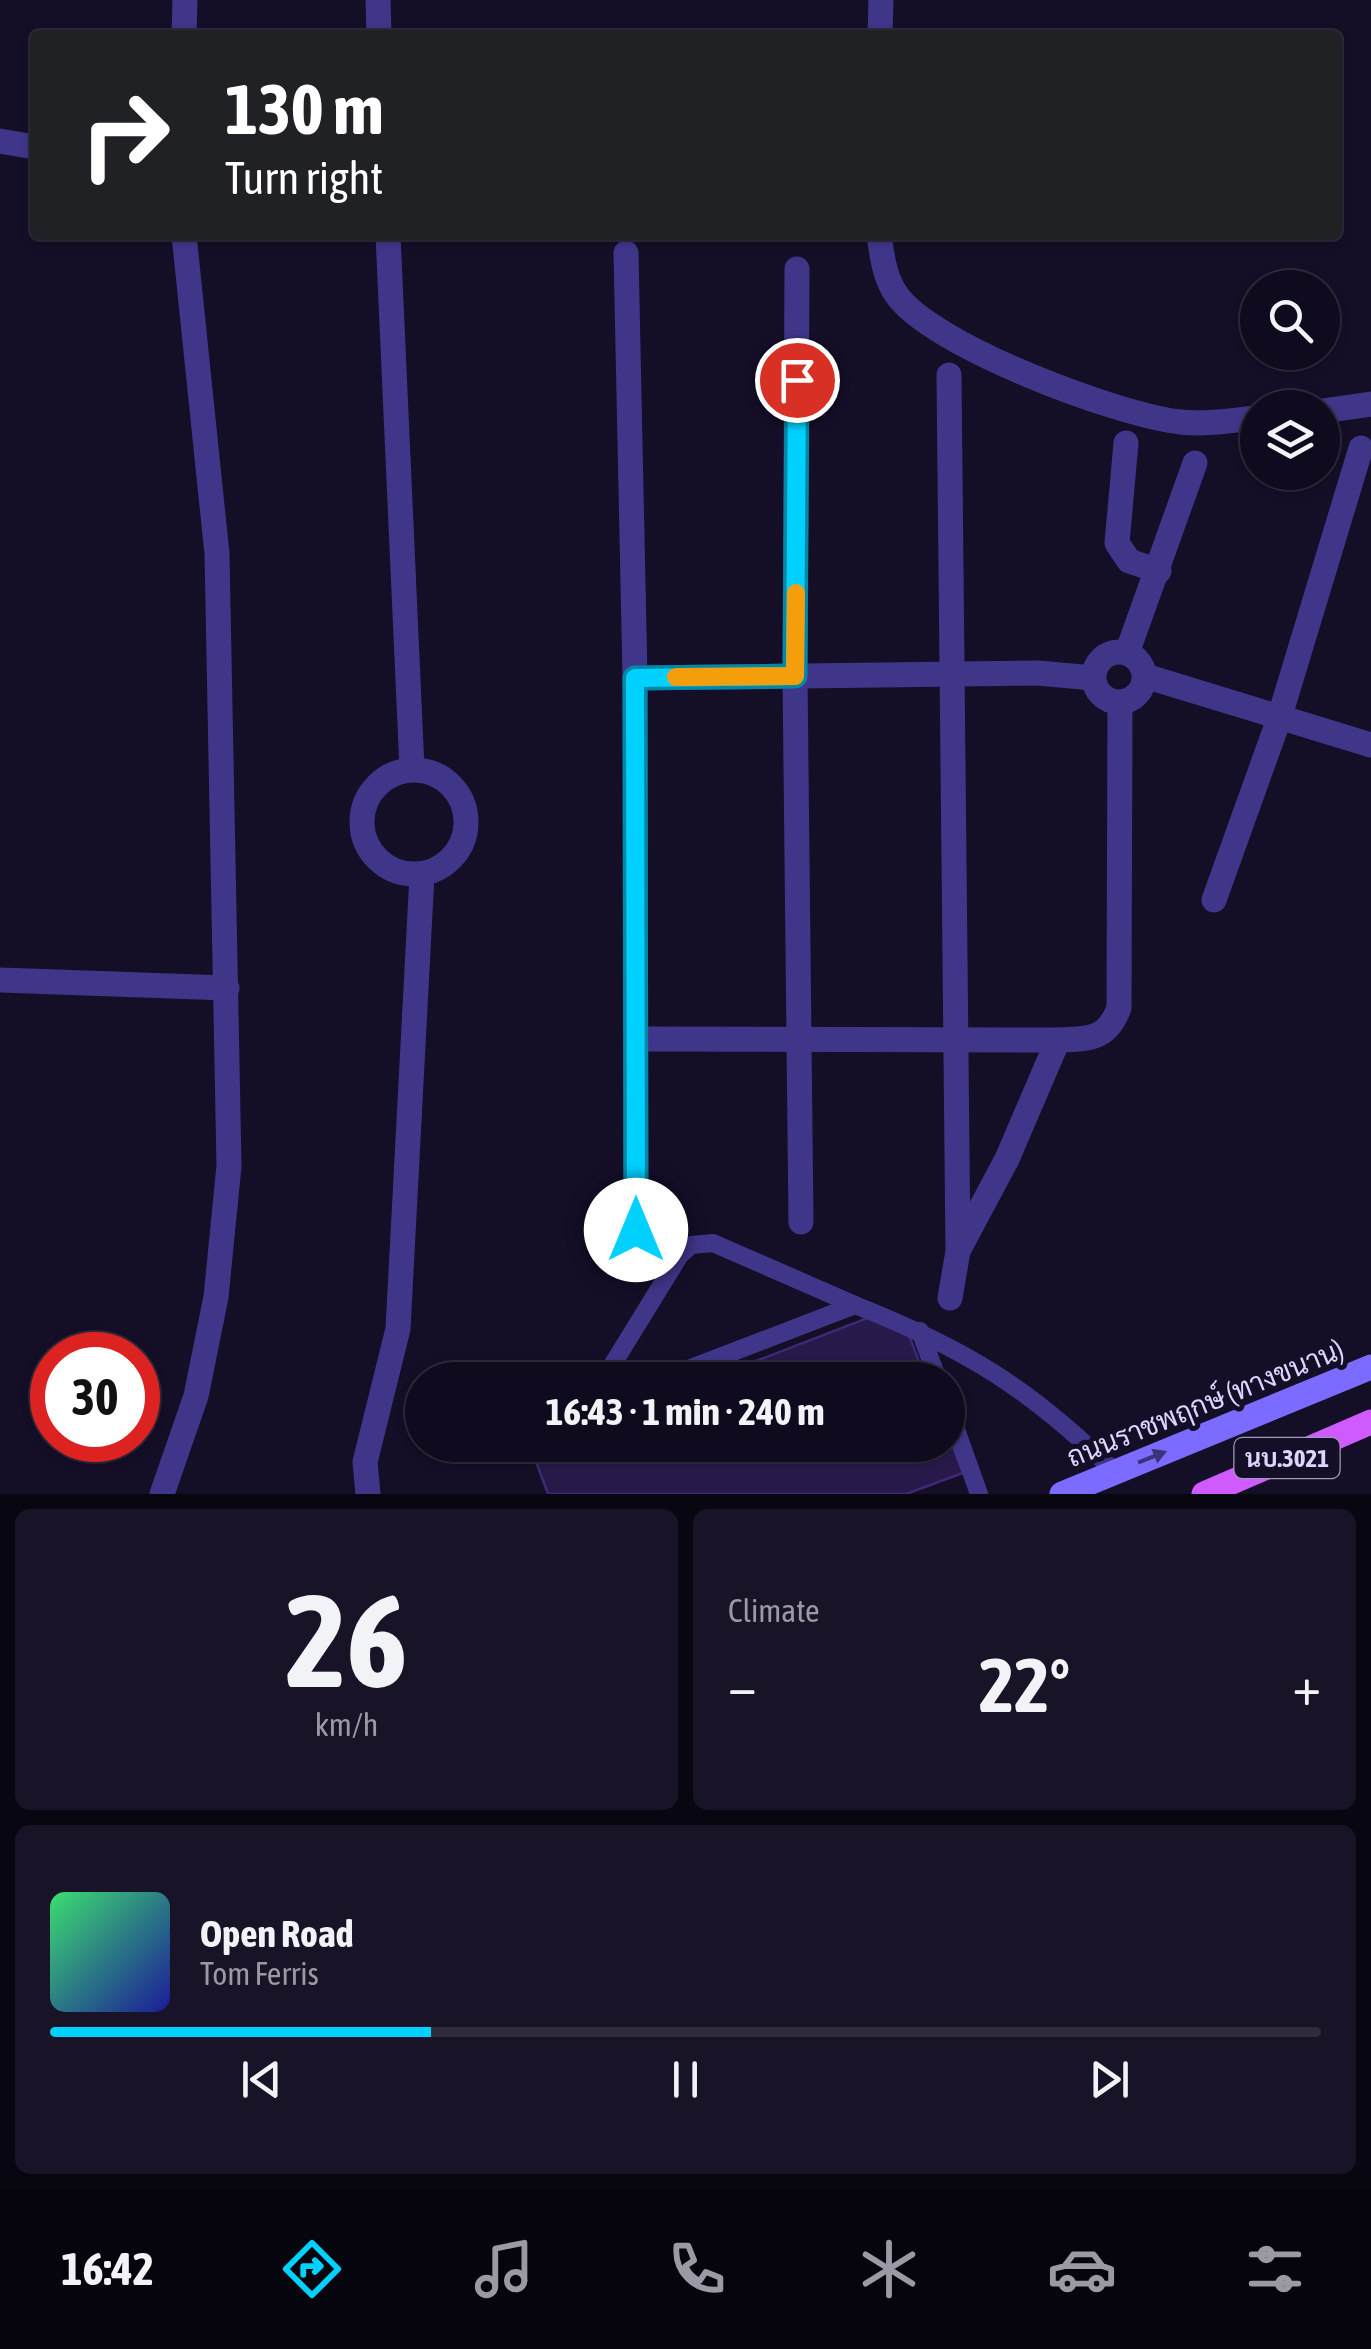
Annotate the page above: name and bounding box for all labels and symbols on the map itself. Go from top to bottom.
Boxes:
pin [755,338,840,423]
position arrow [584,1178,688,1282]
street label: ถนนราชพฤกษ์ (ทางขนาน) [1061,1330,1349,1475]
speed limit sign: 30 [30,1332,160,1462]
road number: นบ.3021 [1234,1438,1340,1478]
one-way arrow [1137,1449,1167,1465]

